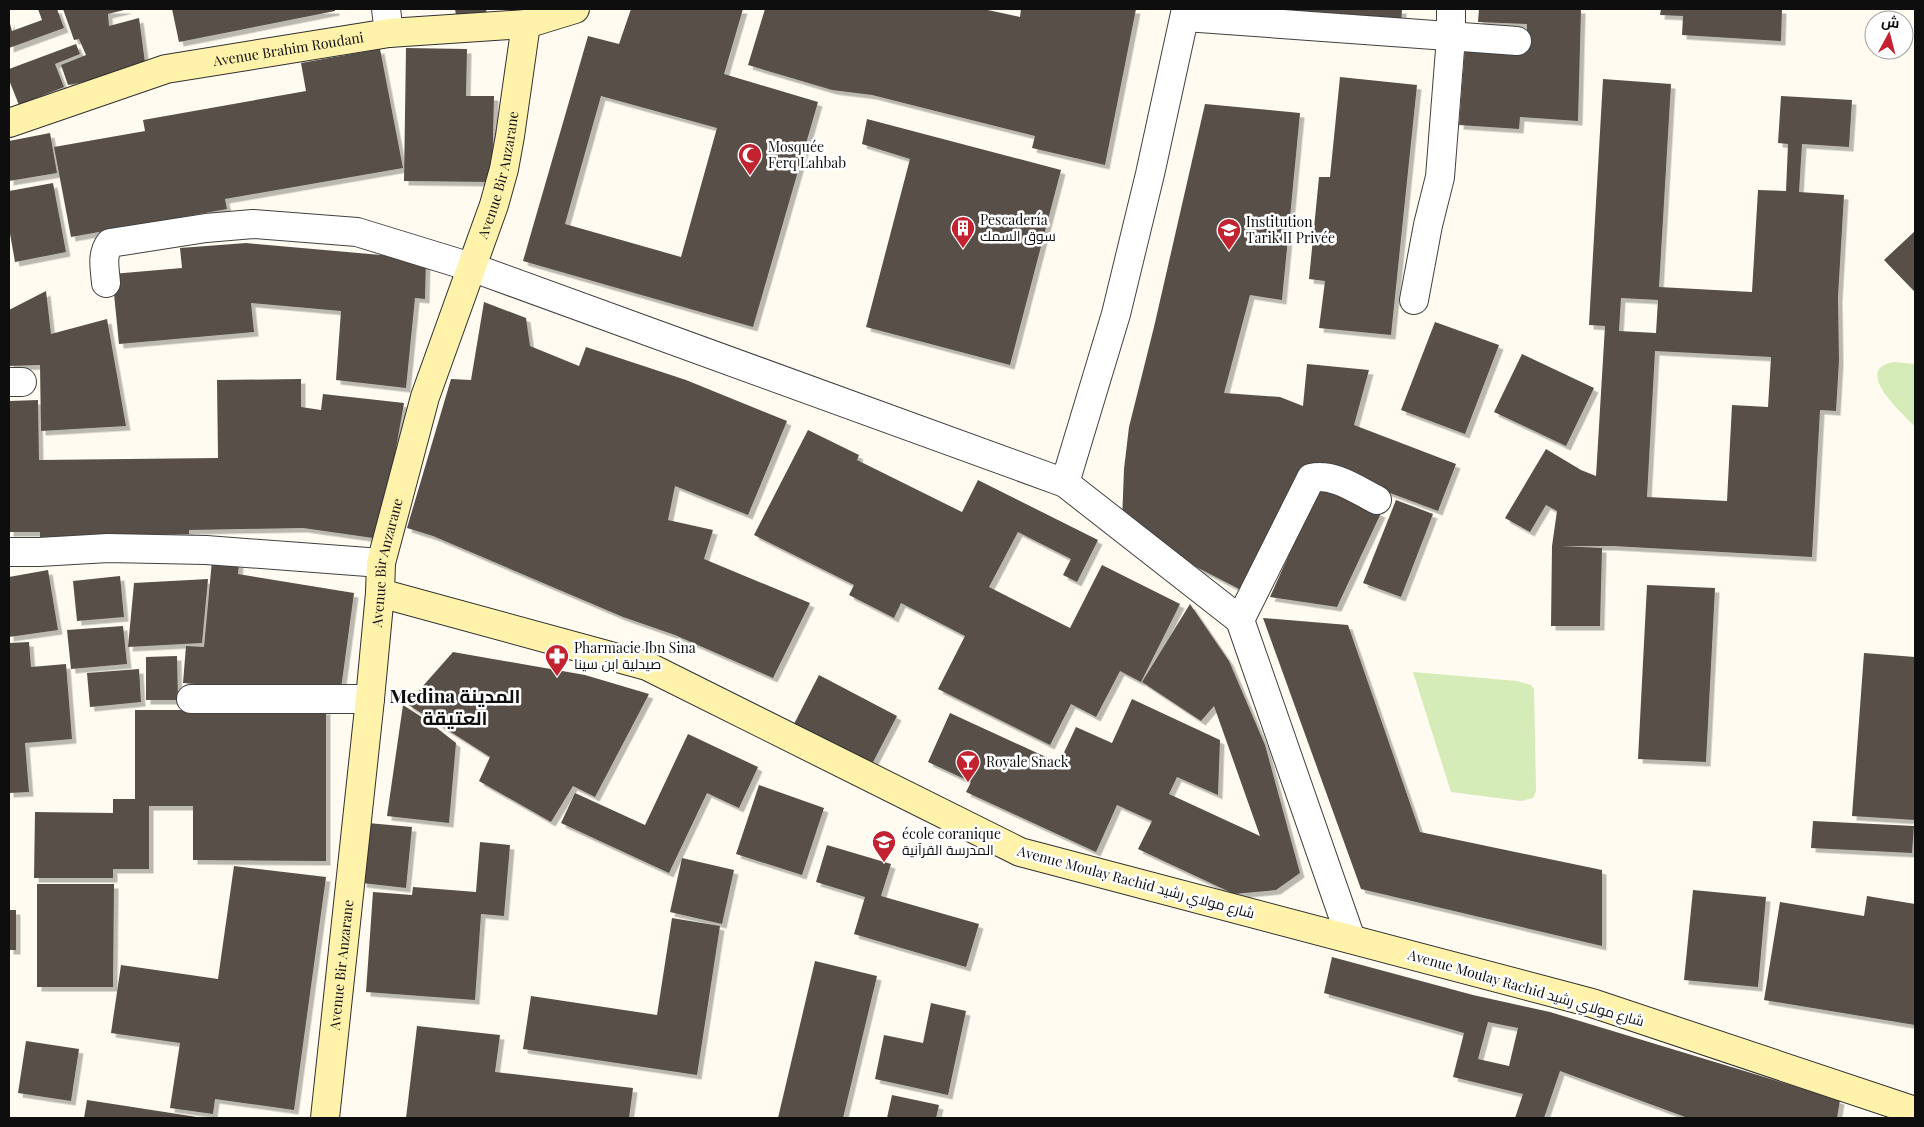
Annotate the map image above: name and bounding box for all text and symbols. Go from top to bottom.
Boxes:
north arrow [1864,10,1914,60]
text: ش [1881,11,1901,32]
street label: Avenue Brahim Roudani [211,27,365,70]
street label: Avenue Bir Anzarane [472,110,522,242]
place label: Mosquée Ferq Lahbab [768,137,846,172]
mosque icon: Mosquée Ferq Lahbab [737,142,763,176]
place label: Pescadería سوق السمك [980,210,1056,245]
place label: Institution Tarik II Privée [1246,212,1335,247]
building icon: Pescadería سوق السمك [950,215,976,249]
school or university icon: Institution Tarik II Privée [1216,217,1242,251]
street label: Avenue Bir Anzarane [367,496,407,629]
place label: Pharmacie Ibn Sina صيدلية ابن سينا [574,638,696,673]
pharmacy icon: Pharmacie Ibn Sina صيدلية ابن سينا [544,643,570,677]
district label: Medina المدينة العتيقة [390,682,520,730]
bar icon: Royale Snack [955,749,981,783]
place label: Royale Snack [986,752,1069,771]
place label: école coranique المدرسة القرآنية [902,824,1001,859]
school or university icon: école coranique المدرسة القرآنية [871,829,897,863]
street label: Avenue Moulay Rachid شارع مولاي رشيد [1014,840,1257,925]
street label: Avenue Bir Anzarane [324,899,357,1032]
street label: Avenue Moulay Rachid شارع مولاي رشيد [1404,944,1646,1033]

